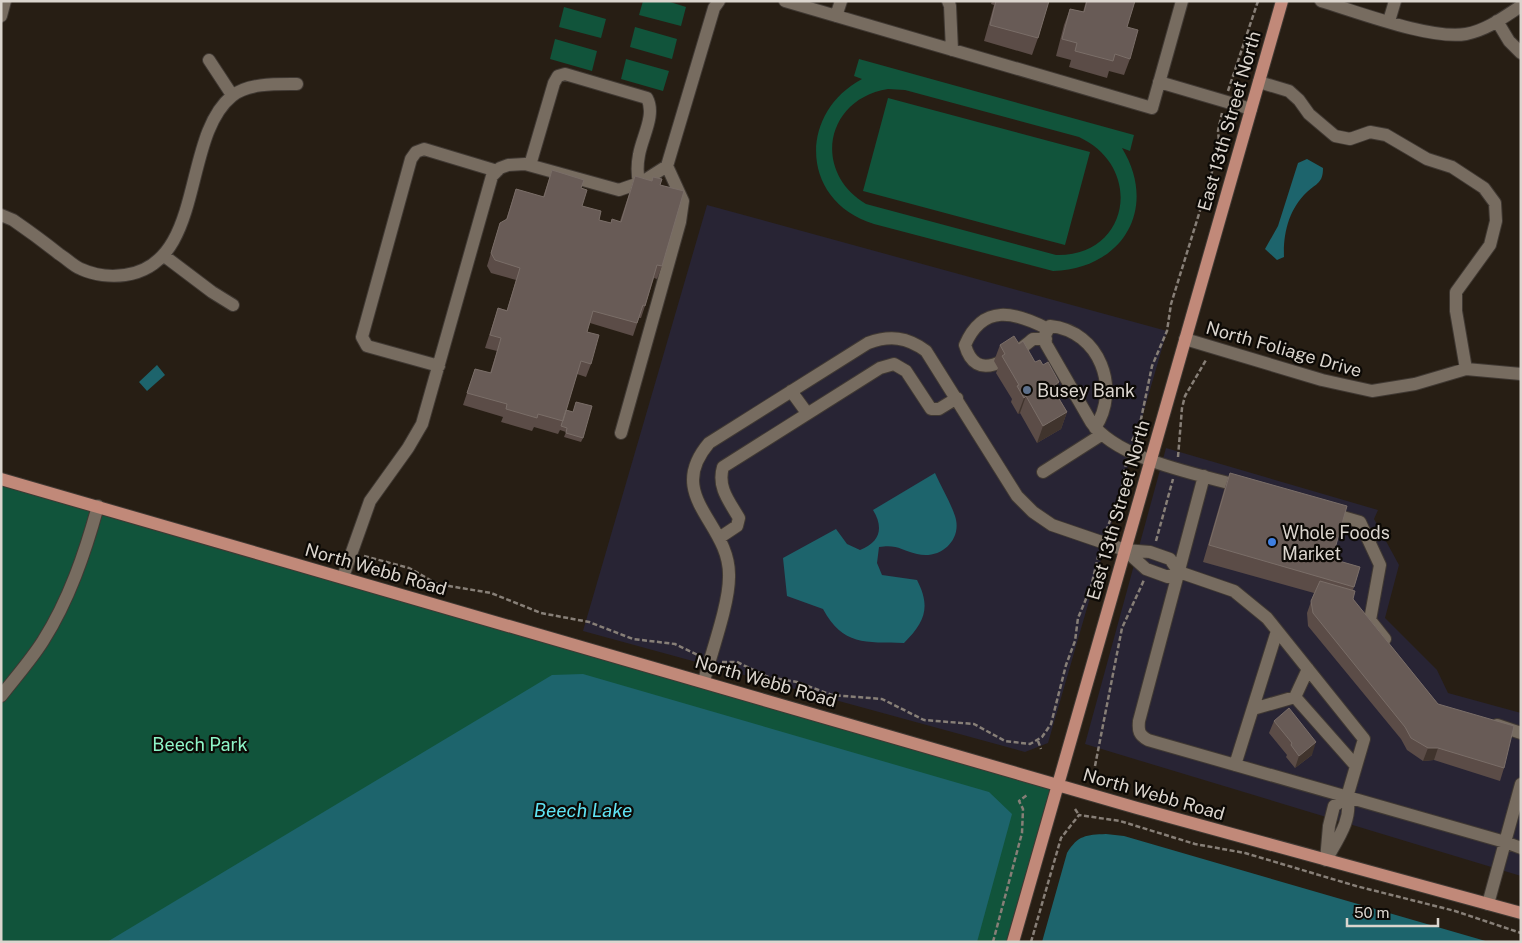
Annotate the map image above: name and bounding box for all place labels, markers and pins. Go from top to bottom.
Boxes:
place label: Busey Bank [1037,380,1135,401]
marker: Busey Bank [1021,384,1033,396]
place label: Whole Foods Market [1282,522,1390,564]
marker: Whole Foods Market [1266,536,1278,548]

